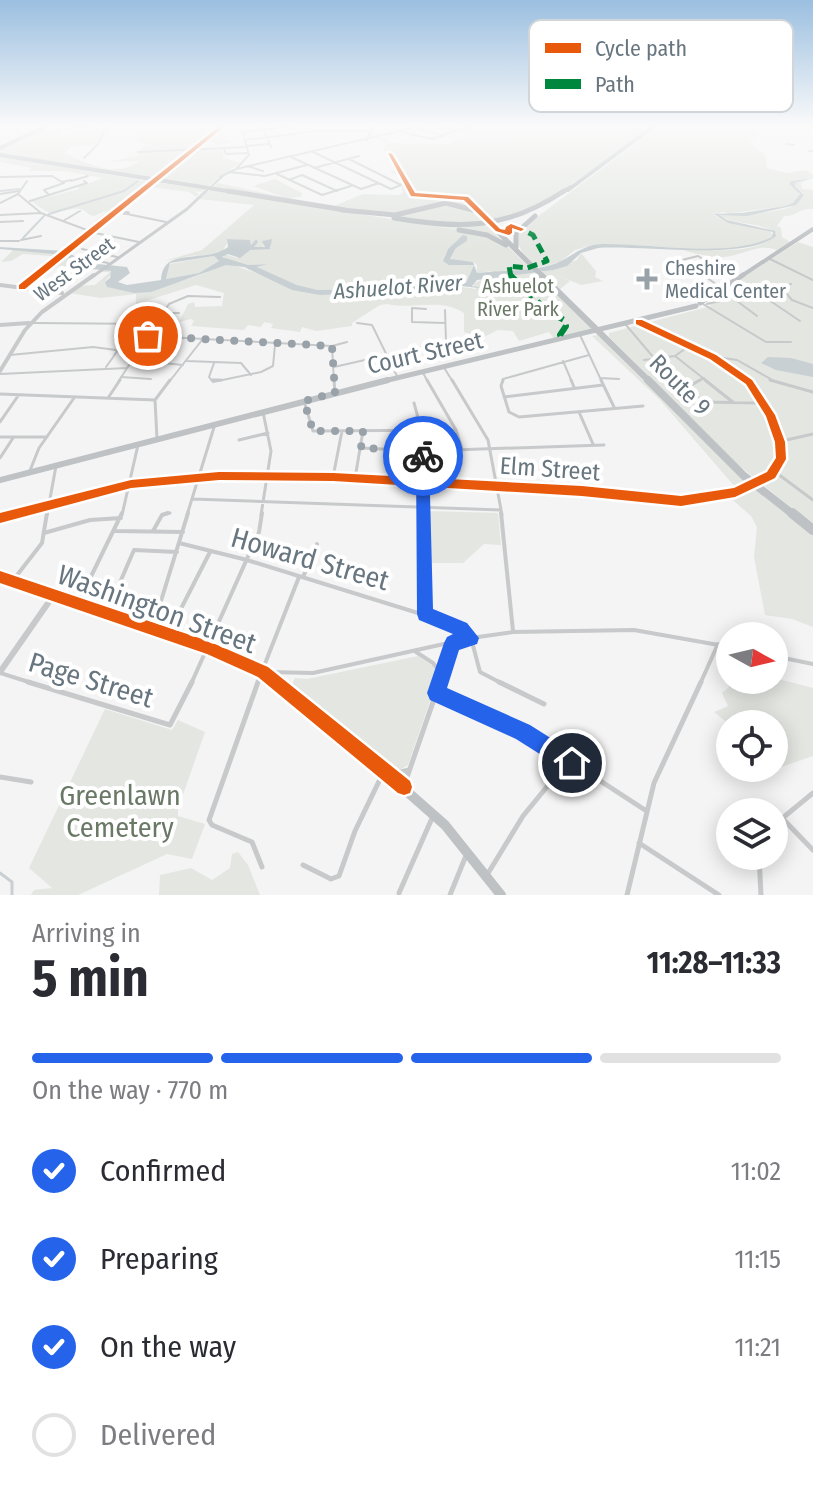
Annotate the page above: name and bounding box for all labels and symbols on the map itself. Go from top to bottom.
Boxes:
legend [529,20,793,112]
text: Cycle path [595,35,687,62]
text: Path [595,71,635,98]
street label: West Street [29,232,119,306]
place label: Cheshire Medical Center [665,256,786,303]
marker: Cheshire Medical Center [636,268,658,290]
water label: Ashuelot River [332,269,464,305]
park label: Ashuelot River Park [477,274,560,321]
pin [114,302,182,370]
street label: Court Street [364,326,486,380]
street label: Route 9 [644,349,716,421]
courier [383,416,463,496]
street label: Elm Street [499,452,601,486]
street label: Howard Street [227,521,394,598]
street label: Washington Street [53,558,262,661]
north arrow [716,622,788,694]
street label: Page Street [25,645,158,715]
pin [538,729,606,797]
park label: Greenlawn Cemetery [59,779,181,844]

